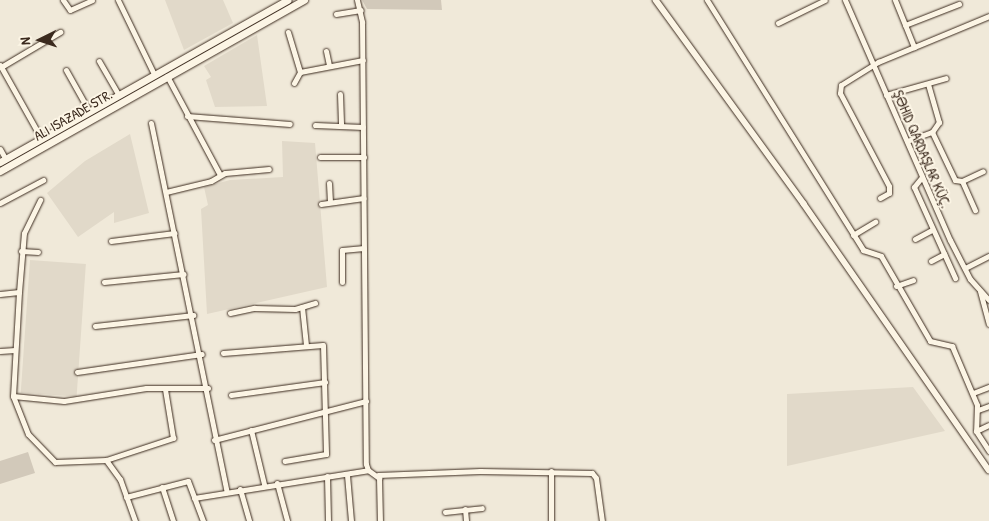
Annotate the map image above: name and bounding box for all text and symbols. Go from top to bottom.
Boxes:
north arrow [15,15,65,65]
text: N [15,37,34,45]
street label: ALI ISAZADE STR. [31,86,115,144]
street label: ŞƏHID QARDAŞLAR KÜÇ. [890,88,954,210]

